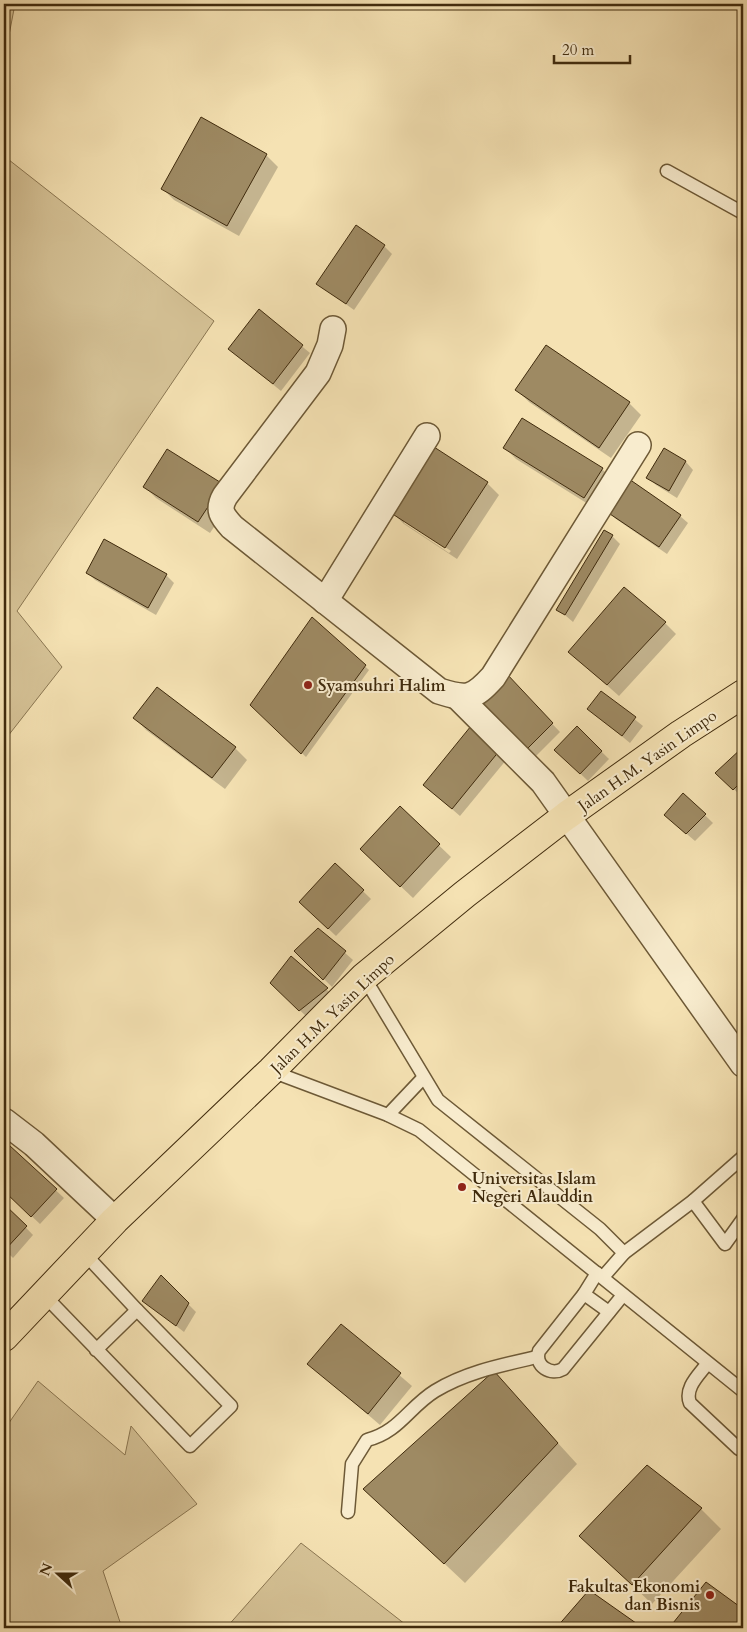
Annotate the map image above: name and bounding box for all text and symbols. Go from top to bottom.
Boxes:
scale bar [554,32,631,64]
text: 20 m [562,40,594,60]
place label: Syamsuhri Halim [318,675,446,697]
marker: Syamsuhri Halim [302,679,314,691]
street label: Jalan H.M. Yasin Limpo [572,704,722,818]
street label: Jalan H.M. Yasin Limpo [264,948,400,1080]
place label: Universitas Islam Negeri Alauddin [472,1168,596,1208]
marker: Universitas Islam Negeri Alauddin [456,1181,468,1193]
north arrow [32,1550,82,1600]
text: N [35,1560,57,1579]
place label: Fakultas Ekonomi dan Bisnis [568,1576,700,1616]
marker: Fakultas Ekonomi dan Bisnis [704,1589,716,1601]

